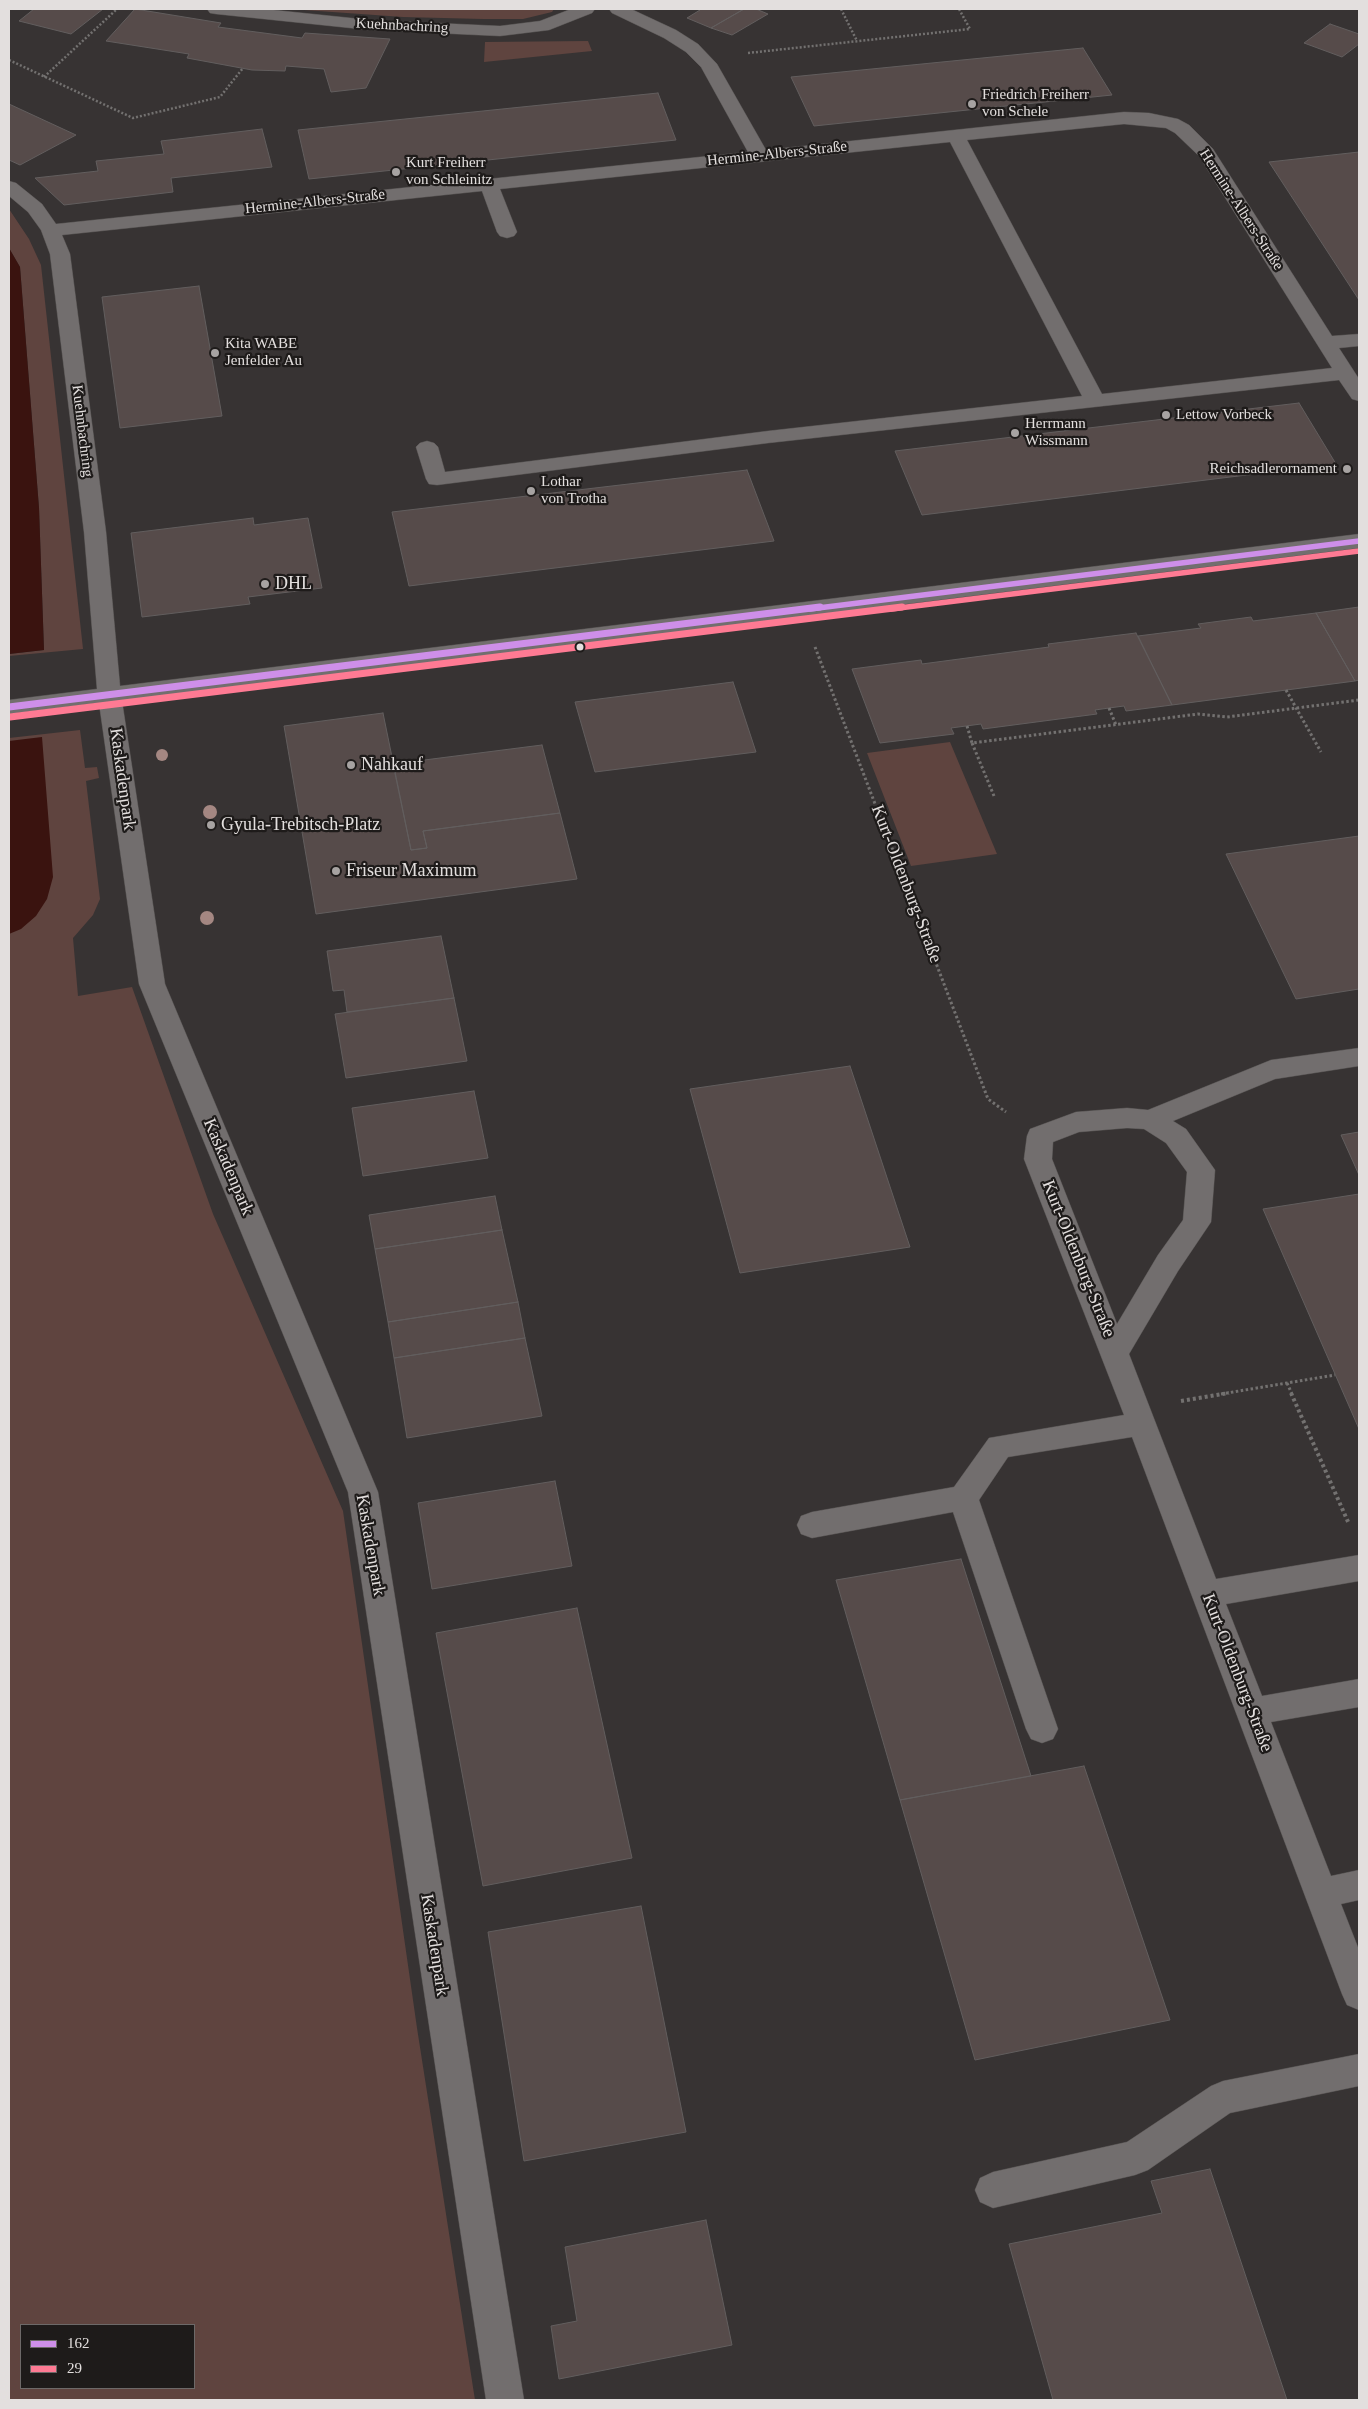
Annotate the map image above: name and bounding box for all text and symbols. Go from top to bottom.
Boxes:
street label: Kuehnbachring [355,15,449,37]
place label: Friedrich Freiherr von Schele [982,86,1089,121]
marker: Friedrich Freiherr von Schele [966,98,978,110]
street label: Hermine-Albers-Straße [706,138,848,170]
street label: Hermine-Albers-Straße [1195,146,1287,274]
place label: Kurt Freiherr von Schleinitz [406,154,492,189]
marker: Kurt Freiherr von Schleinitz [390,166,402,178]
street label: Hermine-Albers-Straße [244,186,386,218]
place label: Kita WABE Jenfelder Au [225,335,302,370]
marker: Kita WABE Jenfelder Au [209,347,221,359]
street label: Kuehnbachring [67,384,97,478]
place label: Lettow Vorbeck [1176,406,1272,424]
marker: Lettow Vorbeck [1160,409,1172,421]
place label: Herrmann Wissmann [1025,415,1088,450]
marker: Herrmann Wissmann [1009,427,1021,439]
place label: Reichsadlerornament [1210,460,1337,478]
marker: Reichsadlerornament [1341,463,1353,475]
place label: Lothar von Trotha [541,473,607,508]
marker: Lothar von Trotha [525,485,537,497]
place label: DHL [275,573,312,595]
marker: DHL [259,578,271,590]
unlabelled marker [575,642,585,652]
street label: Kaskadenpark [104,727,140,831]
place label: Nahkauf [361,754,423,776]
marker: Nahkauf [345,759,357,771]
street label: Kurt-Oldenburg-Straße [866,802,946,966]
place label: Gyula-Trebitsch-Platz [221,814,380,836]
marker: Gyula-Trebitsch-Platz [205,819,217,831]
place label: Friseur Maximum [346,860,476,882]
marker: Friseur Maximum [330,865,342,877]
street label: Kaskadenpark [198,1115,258,1219]
street label: Kurt-Oldenburg-Straße [1037,1177,1119,1341]
street label: Kaskadenpark [350,1492,390,1598]
street label: Kurt-Oldenburg-Straße [1197,1591,1277,1755]
street label: Kaskadenpark [415,1892,453,1998]
legend [20,2324,195,2389]
text: 162 [67,2335,90,2351]
text: 29 [67,2360,82,2376]

